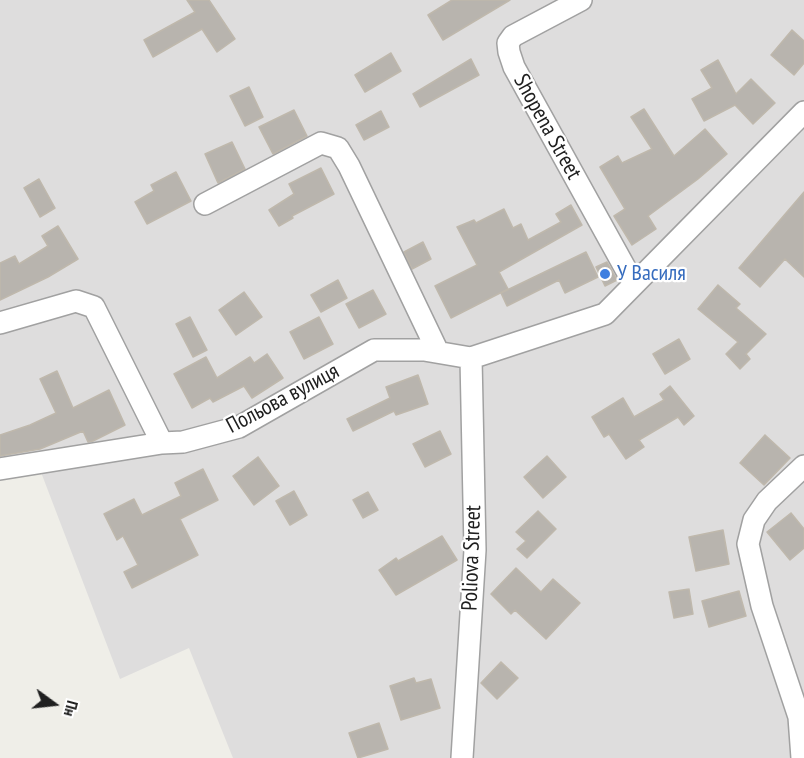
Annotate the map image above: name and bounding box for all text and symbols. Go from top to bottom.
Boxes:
street label: Shopena Street [507,70,587,184]
place label: У Василя [617,261,686,287]
marker: У Василя [598,267,612,281]
street label: Польова вулиця [222,358,344,440]
street label: Poliova Street [457,505,487,611]
north arrow [24,674,84,734]
text: Пн [60,699,83,719]

